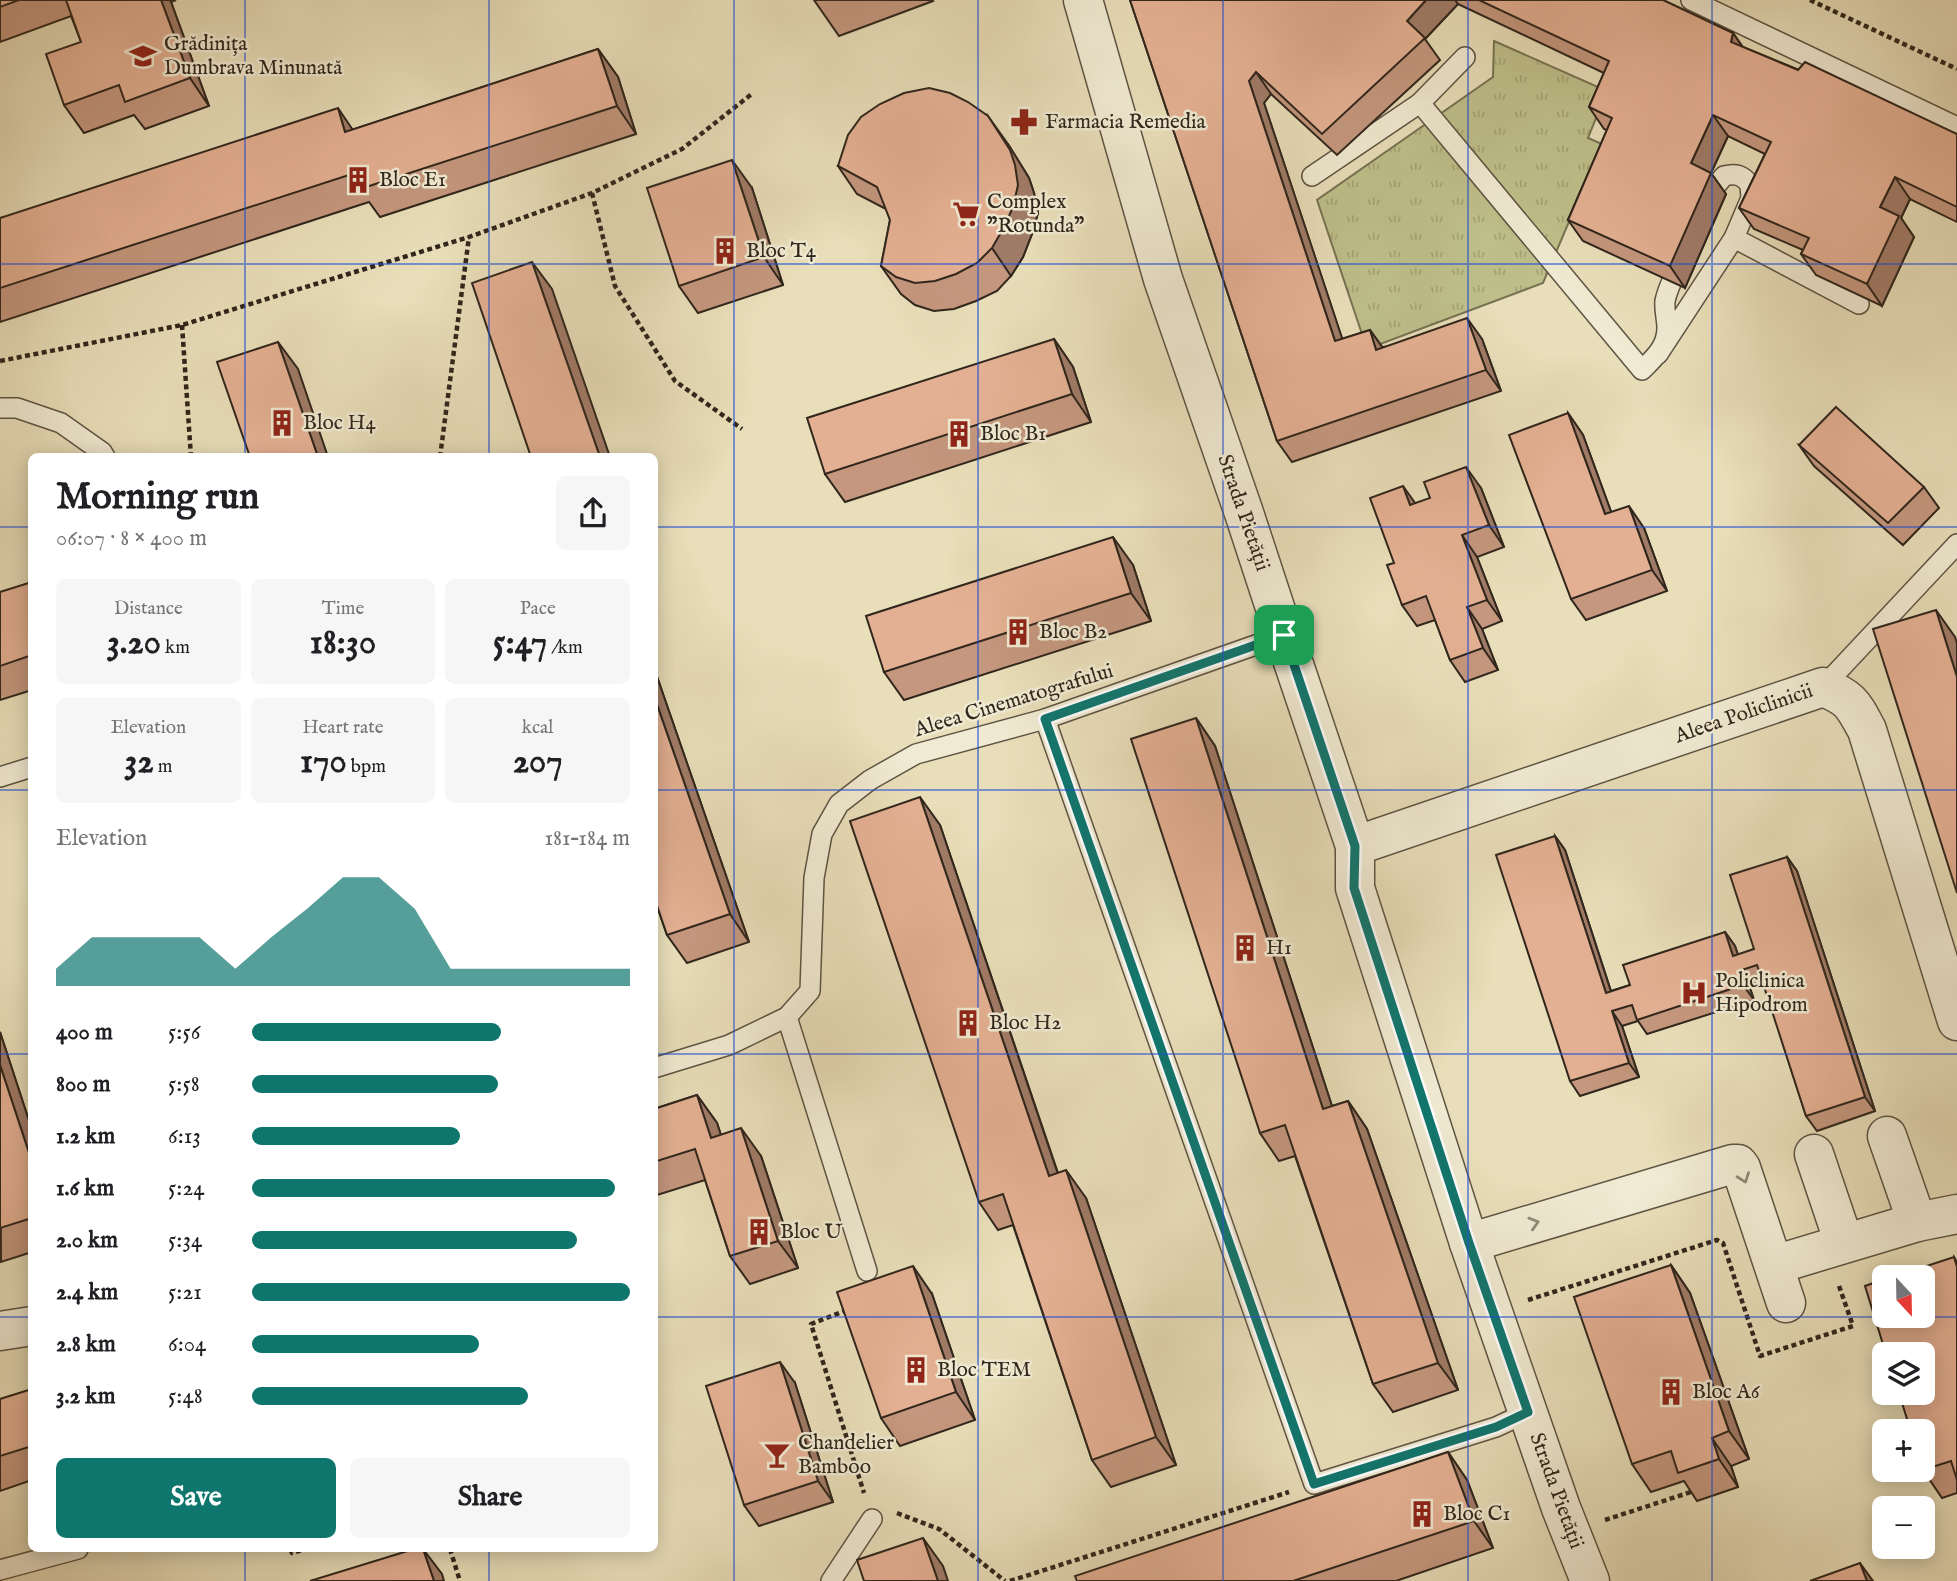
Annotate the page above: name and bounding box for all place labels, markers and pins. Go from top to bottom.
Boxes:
place label: Grădinița Dumbrava Minunată [164,31,343,82]
school or university icon: Grădinița Dumbrava Minunată [128,41,158,71]
pharmacy icon: Farmacia Remedia [1009,107,1039,137]
place label: Farmacia Remedia [1045,109,1207,136]
building icon: Bloc E1 [343,165,373,195]
place label: Bloc E1 [379,167,446,194]
place label: Complex "Rotunda" [987,189,1085,240]
supermarket icon: Complex "Rotunda" [951,199,981,229]
building icon: Bloc T4 [710,236,740,266]
place label: Bloc T4 [746,238,817,265]
building icon: Bloc H4 [267,408,297,438]
place label: Bloc H4 [303,410,376,437]
building icon: Bloc B1 [944,419,974,449]
place label: Bloc B1 [980,421,1046,448]
pin [1254,605,1314,665]
building icon: Bloc B2 [1003,617,1033,647]
place label: Bloc B2 [1039,619,1107,646]
building icon: H1 [1230,933,1260,963]
place label: H1 [1266,935,1292,962]
place label: Policlinica Hipodrom [1715,968,1808,1019]
hospital icon: Policlinica Hipodrom [1679,978,1709,1008]
building icon: Bloc H2 [953,1008,983,1038]
place label: Bloc H2 [989,1010,1061,1037]
building icon: Bloc U [744,1217,774,1247]
place label: Bloc U [780,1219,842,1246]
building icon: Bloc TEM [901,1355,931,1385]
place label: Bloc TEM [937,1357,1031,1384]
building icon: Bloc A6 [1656,1377,1686,1407]
place label: Bloc A6 [1692,1379,1761,1406]
place label: Chandelier Bamboo [798,1430,894,1481]
bar icon: Chandelier Bamboo [762,1440,792,1470]
building icon: Bloc C1 [1407,1499,1437,1529]
place label: Bloc C1 [1443,1501,1510,1528]

